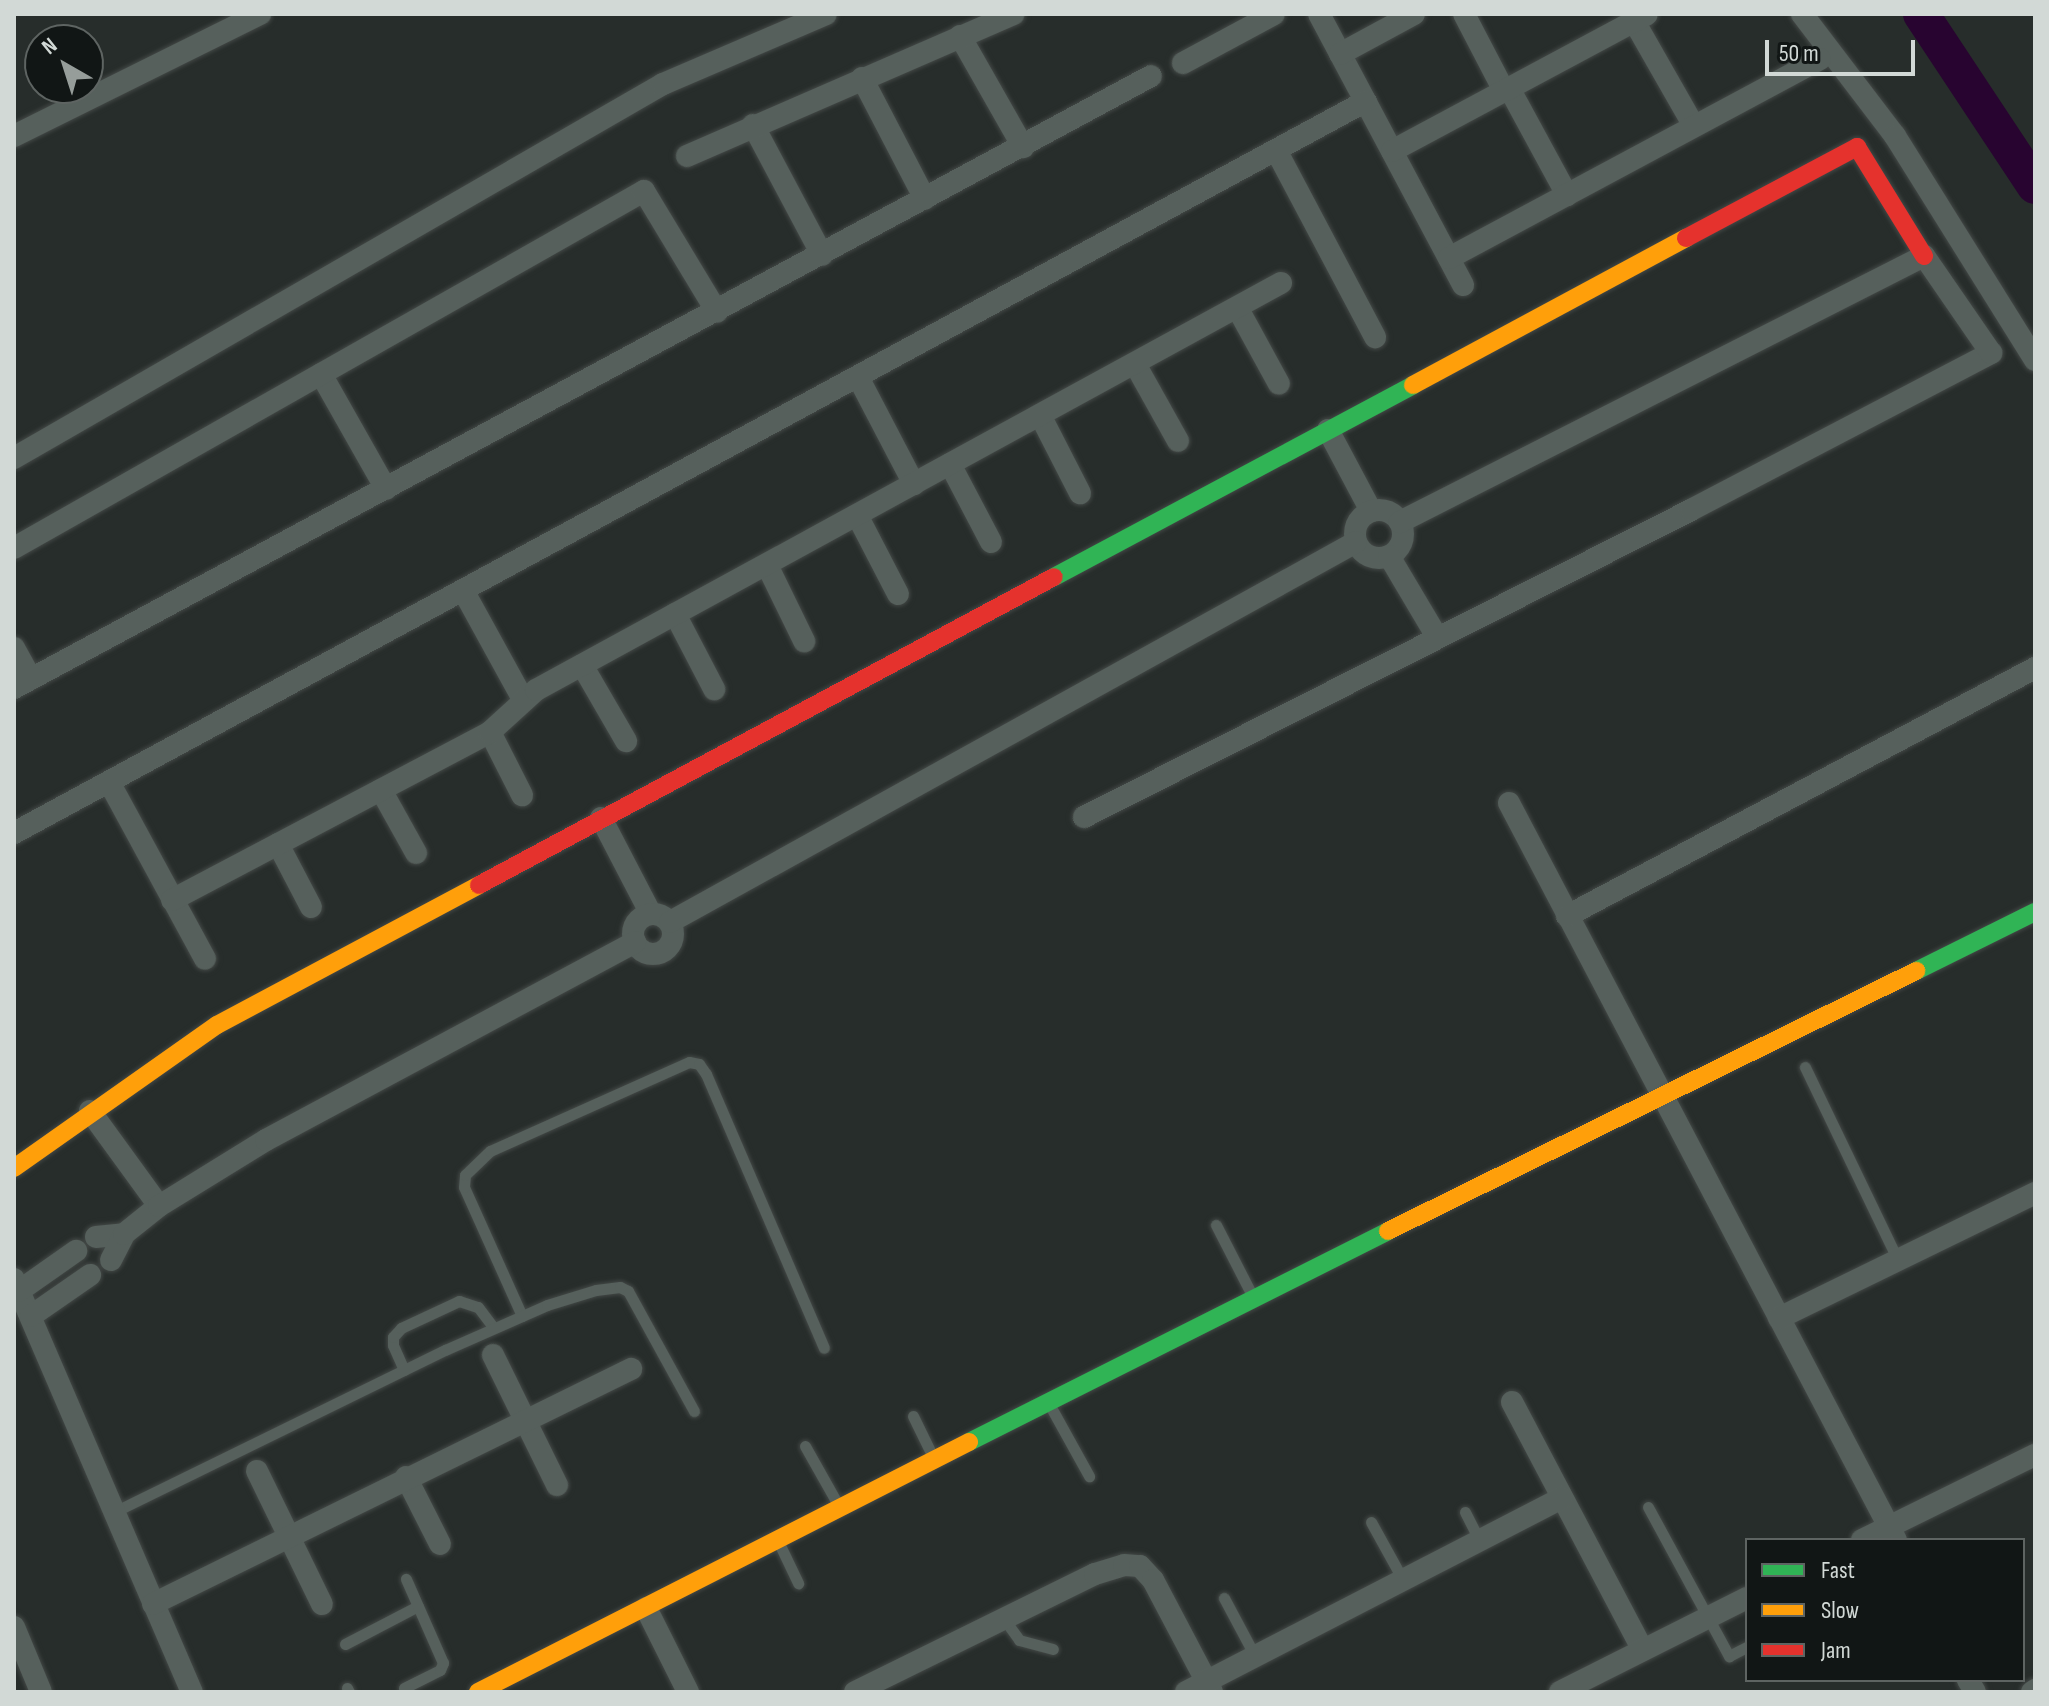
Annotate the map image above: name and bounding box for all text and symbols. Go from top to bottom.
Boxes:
north arrow [24,24,104,104]
scale bar [1769,24,1919,74]
text: N [37,32,63,61]
text: 50 m [1779,39,1819,68]
legend [1745,1538,2025,1682]
text: Fast [1821,1556,1855,1585]
text: Slow [1821,1596,1859,1625]
text: Jam [1821,1636,1851,1665]

